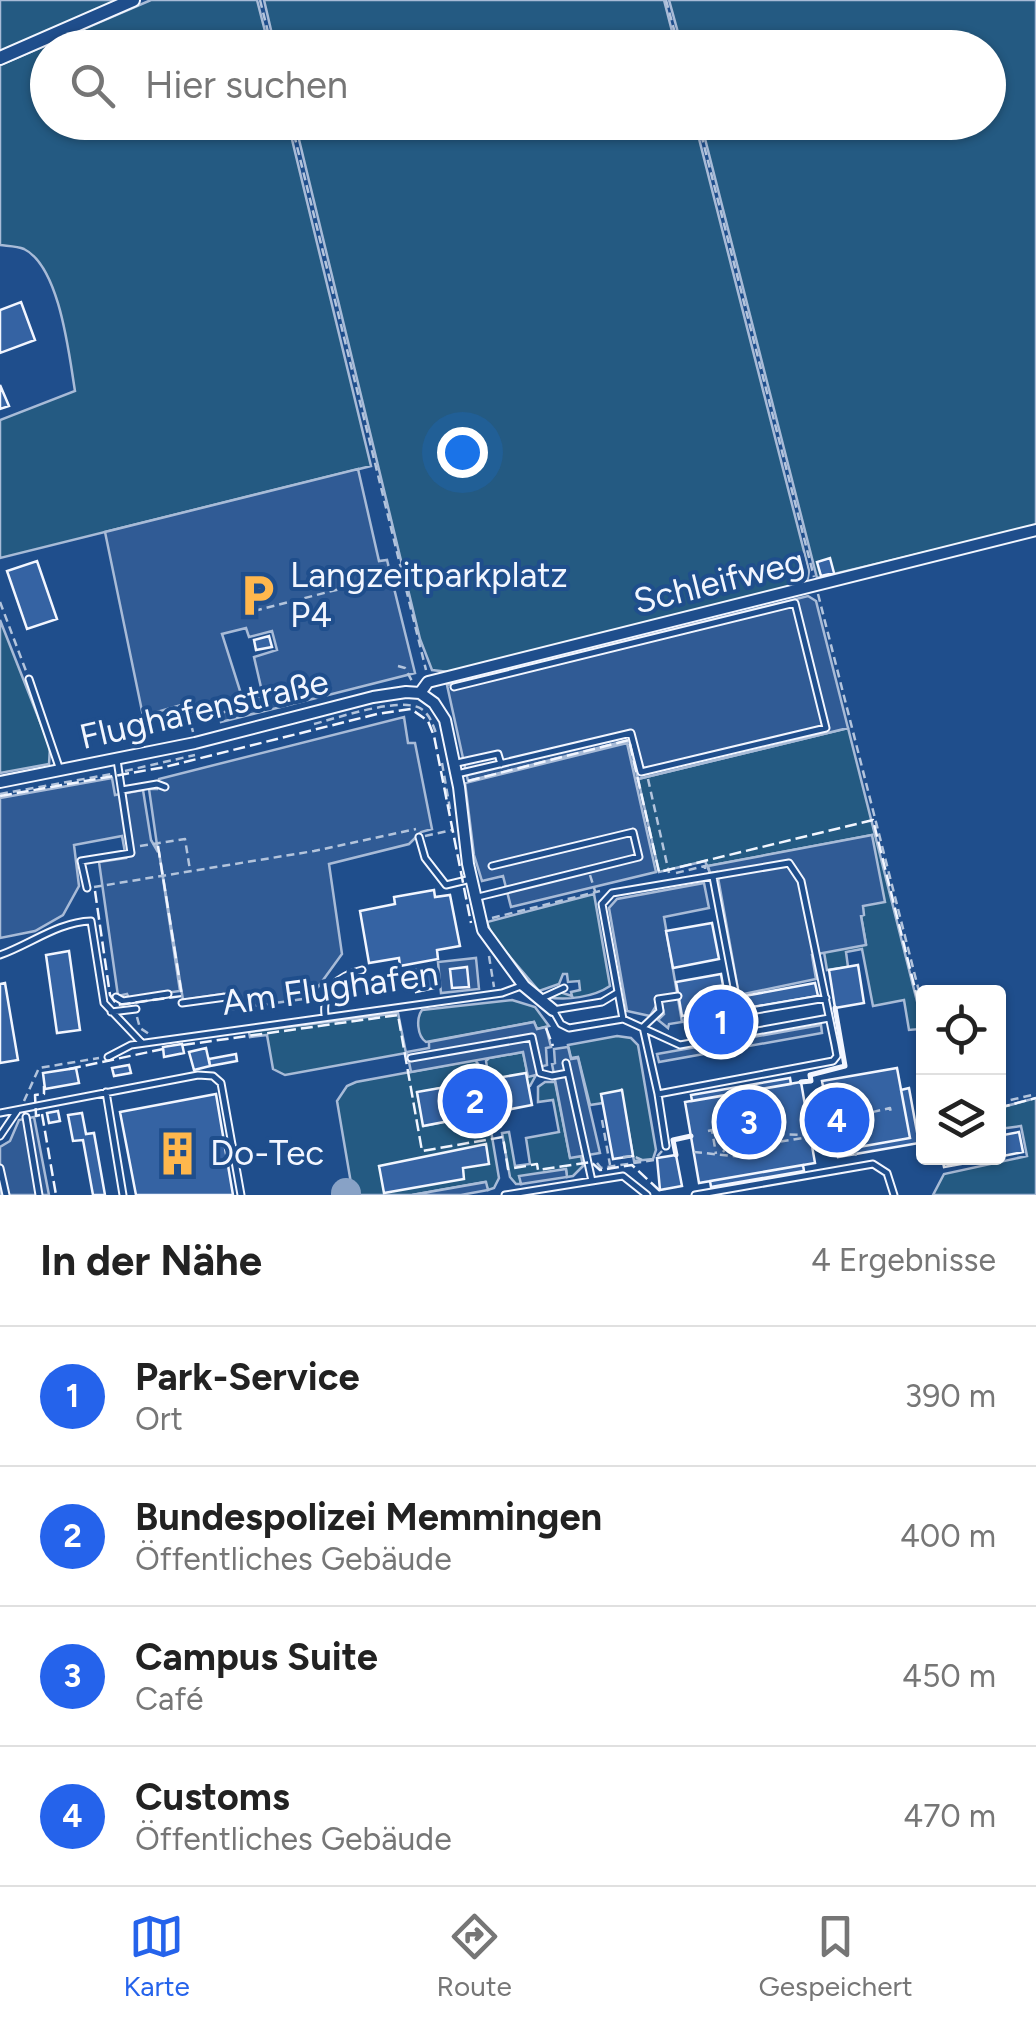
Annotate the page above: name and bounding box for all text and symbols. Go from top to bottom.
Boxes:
search box [30,30,1006,140]
icon: search [65,58,120,113]
text: Hier suchen [145,62,348,108]
your location [437,427,488,478]
street label: Schleifweg [629,540,809,622]
place label: Langzeitparkplatz P4 [290,554,568,636]
parking icon: Langzeitparkplatz P4 [233,571,281,619]
street label: Flughafenstraße [76,660,332,758]
street label: Am Flughafen [219,952,441,1024]
pin: 1 [688,984,754,1060]
map controls [916,985,1006,1165]
button: locate [916,985,1006,1075]
pin: 2 [442,1064,508,1138]
button: layers [916,1075,1006,1165]
pin: 4 [804,1082,870,1158]
pin: 3 [716,1084,782,1160]
building icon: Do-Tec [153,1129,201,1177]
place label: Do-Tec [210,1132,324,1174]
text: In der Nähe [40,1235,262,1286]
text: 4 Ergebnisse [811,1241,996,1279]
text: Park-Service [135,1354,360,1400]
text: 1 [66,1377,79,1415]
text: 390 m [905,1377,996,1415]
text: Ort [135,1400,183,1438]
text: Bundespolizei Memmingen [135,1494,602,1540]
text: 2 [63,1517,82,1555]
text: 400 m [900,1517,996,1555]
text: Öffentliches Gebäude [135,1540,452,1578]
text: Campus Suite [135,1634,378,1680]
text: 3 [64,1657,81,1695]
text: 450 m [902,1657,996,1695]
text: Café [135,1680,204,1718]
text: Customs [135,1774,290,1820]
text: 4 [62,1797,83,1835]
text: 470 m [903,1797,996,1835]
text: Öffentliches Gebäude [135,1820,452,1858]
tab: Karte [123,1909,190,2003]
tab: Route [437,1909,512,2003]
tab: Gespeichert [759,1909,913,2003]

